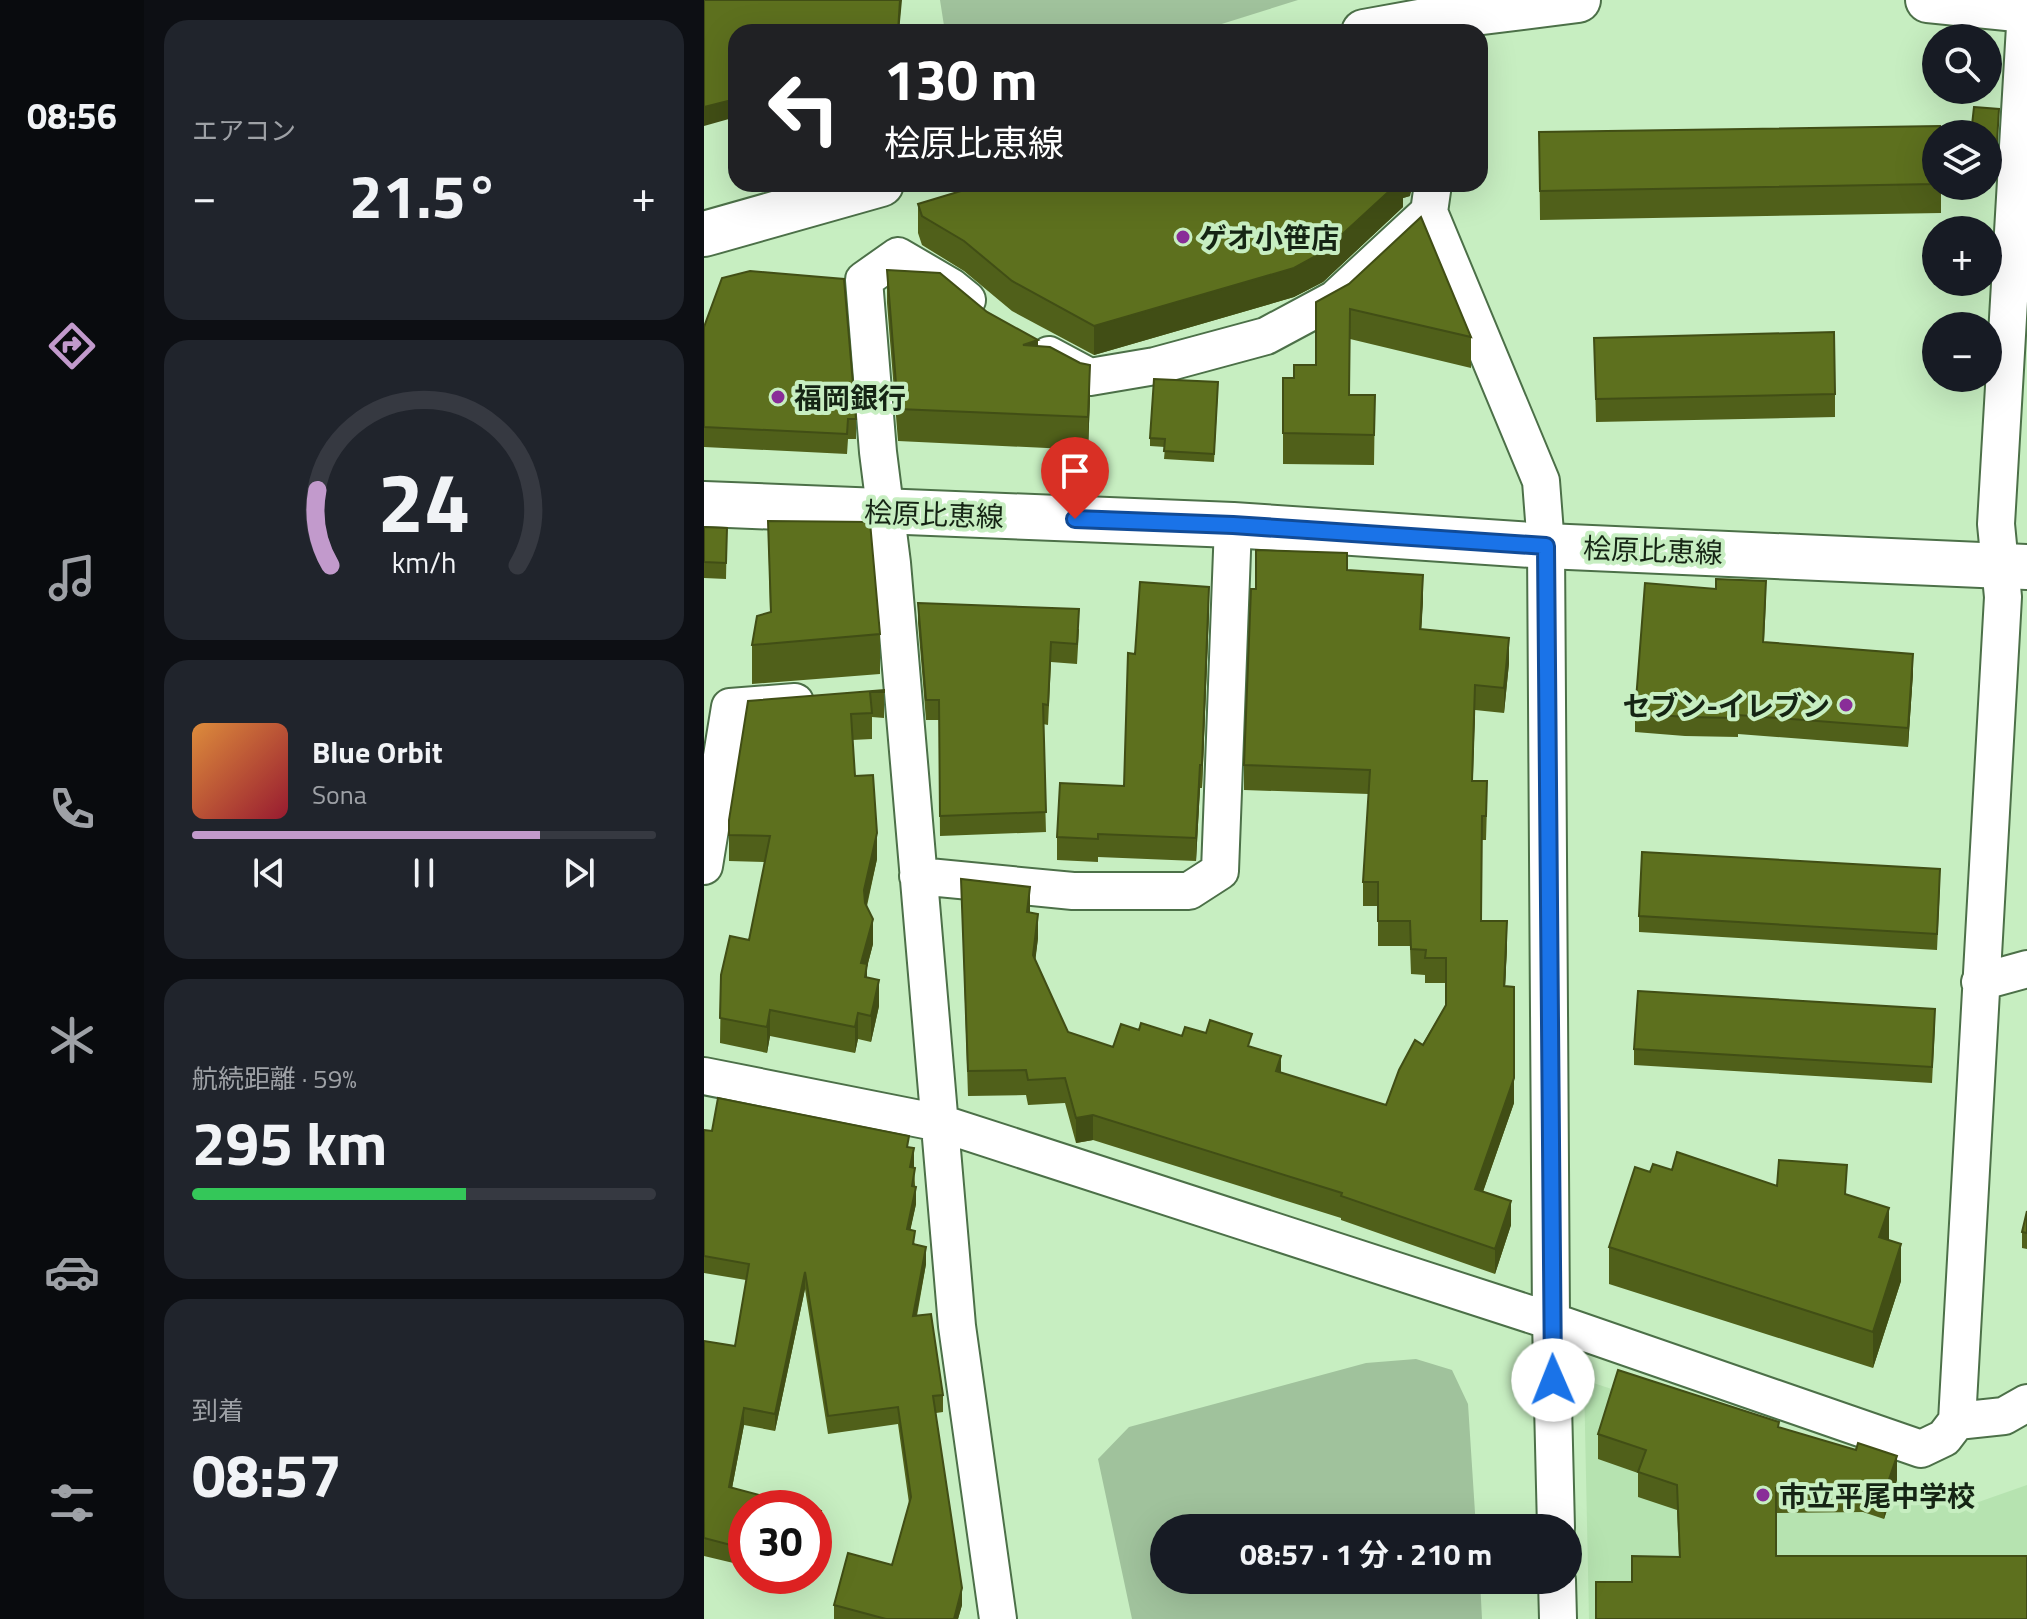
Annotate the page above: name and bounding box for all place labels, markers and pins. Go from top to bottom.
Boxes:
place label: ゲオ小笹店 [1199,216,1339,259]
marker: ゲオ小笹店 [1174,228,1192,246]
place label: 福岡銀行 [794,376,906,419]
marker: 福岡銀行 [769,388,787,406]
pin [1041,437,1109,519]
place label: セブン-イレブン [1623,684,1830,727]
marker: セブン-イレブン [1837,696,1855,714]
place label: 市立平尾中学校 [1779,1474,1975,1517]
marker: 市立平尾中学校 [1754,1486,1772,1504]

